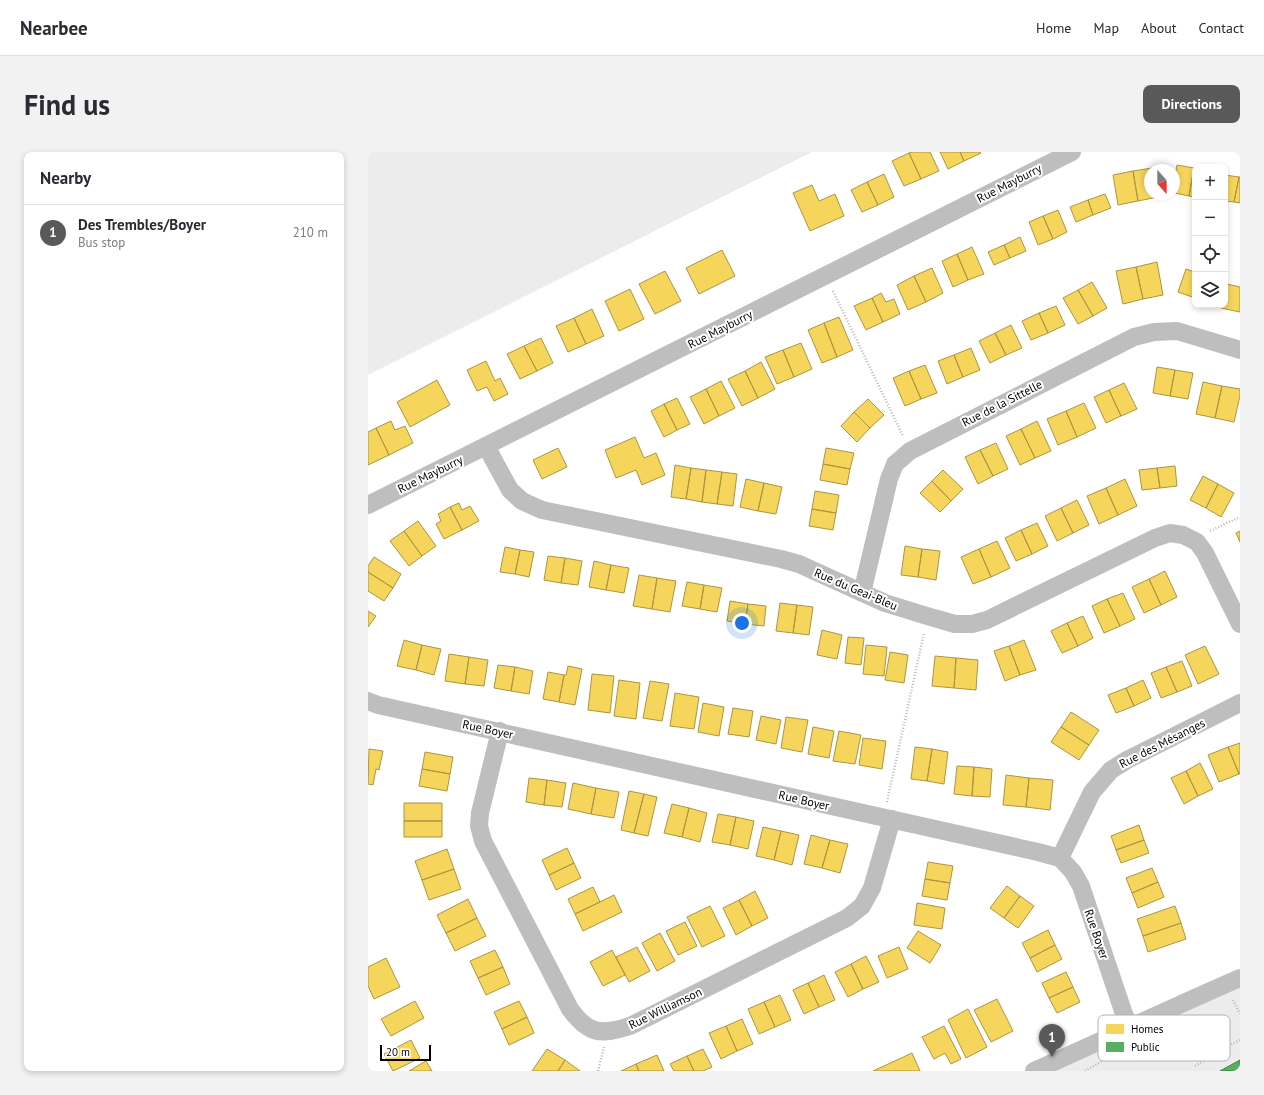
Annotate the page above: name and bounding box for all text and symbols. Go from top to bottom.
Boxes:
text: Nearbee [20,16,88,40]
text: Home [1036,19,1071,37]
text: Map [1093,19,1119,37]
text: About [1141,19,1177,37]
text: Contact [1199,19,1244,37]
button: Directions [1143,85,1240,123]
text: Find us [24,86,110,123]
street label: Rue Mayburry [974,160,1044,206]
north arrow [1144,164,1180,200]
map controls [1192,164,1228,308]
button: + [1192,164,1228,200]
text: Nearby [40,167,91,189]
button: − [1192,200,1228,236]
text: Des Trembles/Boyer [78,215,206,234]
text: 1 [49,224,57,241]
text: 210 m [293,224,328,241]
text: Bus stop [78,234,125,251]
button: locate [1192,236,1228,272]
button: layers [1192,272,1228,308]
street label: Rue Mayburry [685,306,755,352]
street label: Rue de la Sittelle [959,376,1045,430]
street label: Rue Mayburry [395,452,465,496]
street label: Rue du Geai-Bleu [812,565,900,613]
your location [732,613,752,633]
street label: Rue des Mésanges [1117,715,1207,771]
street label: Rue Boyer [461,716,515,742]
street label: Rue Boyer [777,787,831,813]
street label: Rue Boyer [1081,907,1113,961]
street label: Rue Williamson [626,984,704,1032]
legend [1098,1015,1230,1061]
text: Homes [1131,1022,1164,1036]
pin: 1 [1039,1024,1065,1057]
text: Public [1131,1040,1160,1054]
scale bar [380,1043,431,1062]
text: 20 m [386,1045,410,1059]

